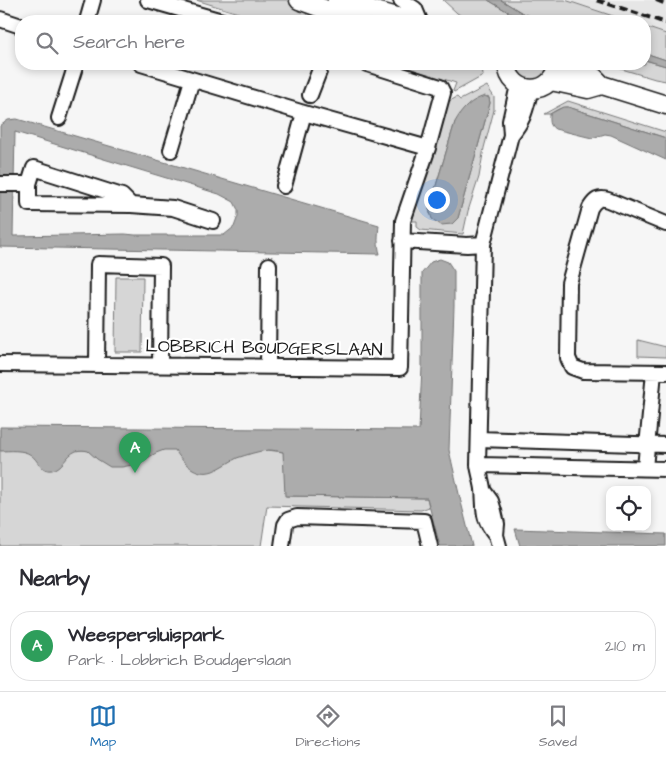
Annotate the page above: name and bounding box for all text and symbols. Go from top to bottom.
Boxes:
search box [15,15,651,70]
icon: search [33,29,61,57]
text: Search here [73,29,185,56]
your location [424,187,450,213]
street label: LOBBRICH BOUDGERSLAAN [145,333,383,363]
pin: A [119,432,151,473]
map controls [606,486,651,531]
button: locate [606,486,651,531]
text: Nearby [20,564,90,593]
text: Weespersluispark [68,622,224,649]
text: A [32,635,42,657]
text: 210 m [605,635,645,657]
text: Park · Lobbrich Boudgerslaan [68,649,291,671]
tab: Map [89,702,117,752]
tab: Directions [295,702,360,752]
tab: Saved [539,702,577,752]

